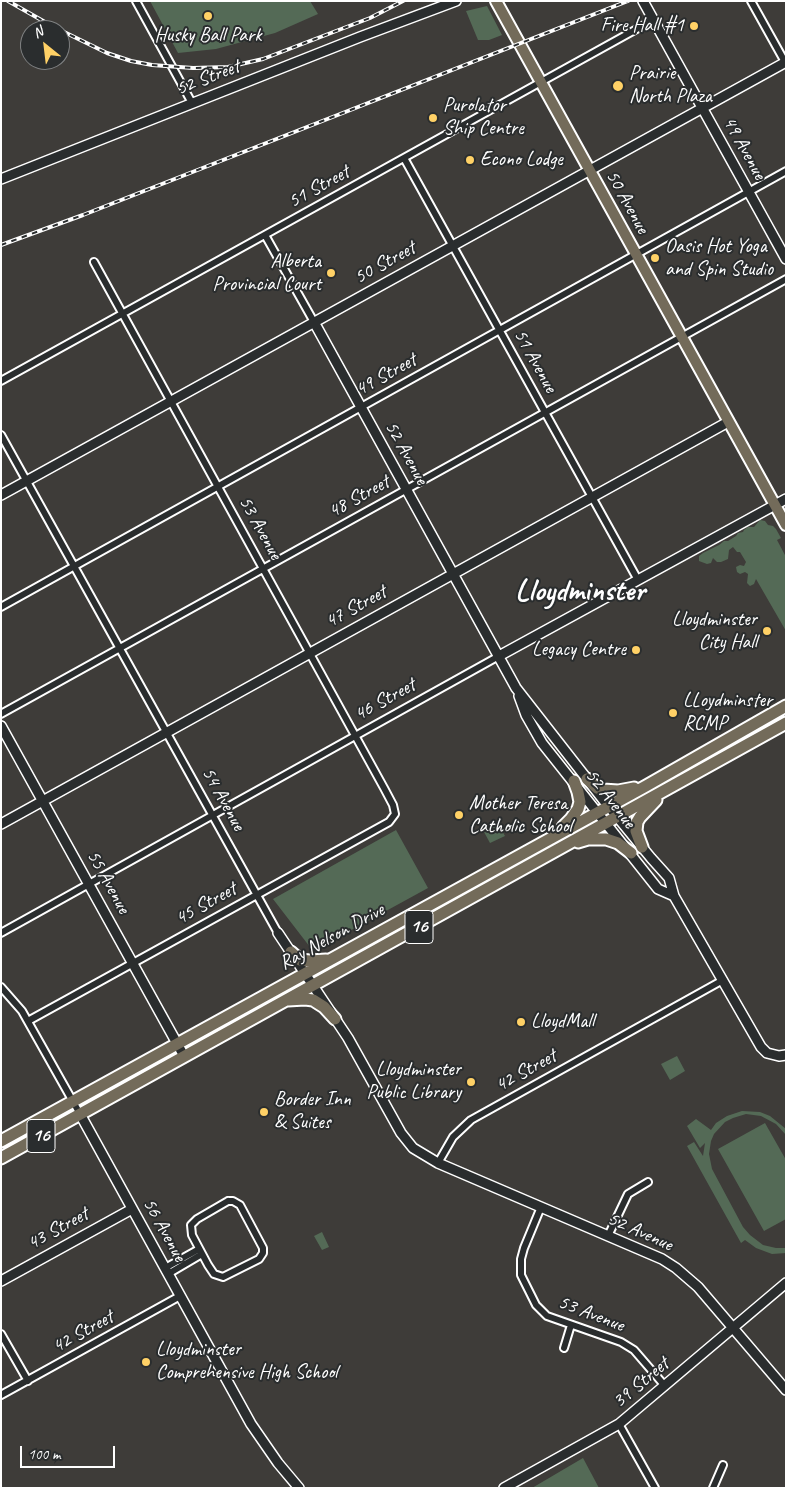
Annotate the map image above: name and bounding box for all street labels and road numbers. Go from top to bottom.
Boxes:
street label: 52 Street [173,55,243,101]
street label: 49 Avenue [717,112,771,184]
street label: 51 Street [284,160,354,214]
street label: 50 Avenue [600,166,654,238]
street label: 50 Street [350,236,420,290]
street label: 51 Avenue [508,325,562,397]
street label: 49 Street [351,348,421,402]
street label: 52 Avenue [379,417,433,489]
street label: 48 Street [324,470,394,524]
street label: 53 Avenue [233,492,287,564]
street label: 47 Street [321,580,391,634]
street label: 46 Street [350,673,420,727]
street label: 54 Avenue [196,763,250,835]
street label: 52 Avenue [579,765,641,833]
street label: 55 Avenue [81,846,135,918]
street label: 45 Street [171,877,241,931]
street label: Ray Nelson Drive [275,898,389,976]
road number: 16 [405,910,433,944]
street label: 42 Street [491,1044,561,1098]
road number: 16 [27,1120,55,1152]
street label: 56 Avenue [137,1194,191,1266]
street label: 43 Street [23,1202,93,1256]
street label: 52 Avenue [604,1207,676,1257]
street label: 53 Avenue [555,1290,627,1338]
street label: 42 Street [48,1305,118,1359]
street label: 39 Street [608,1352,674,1414]

